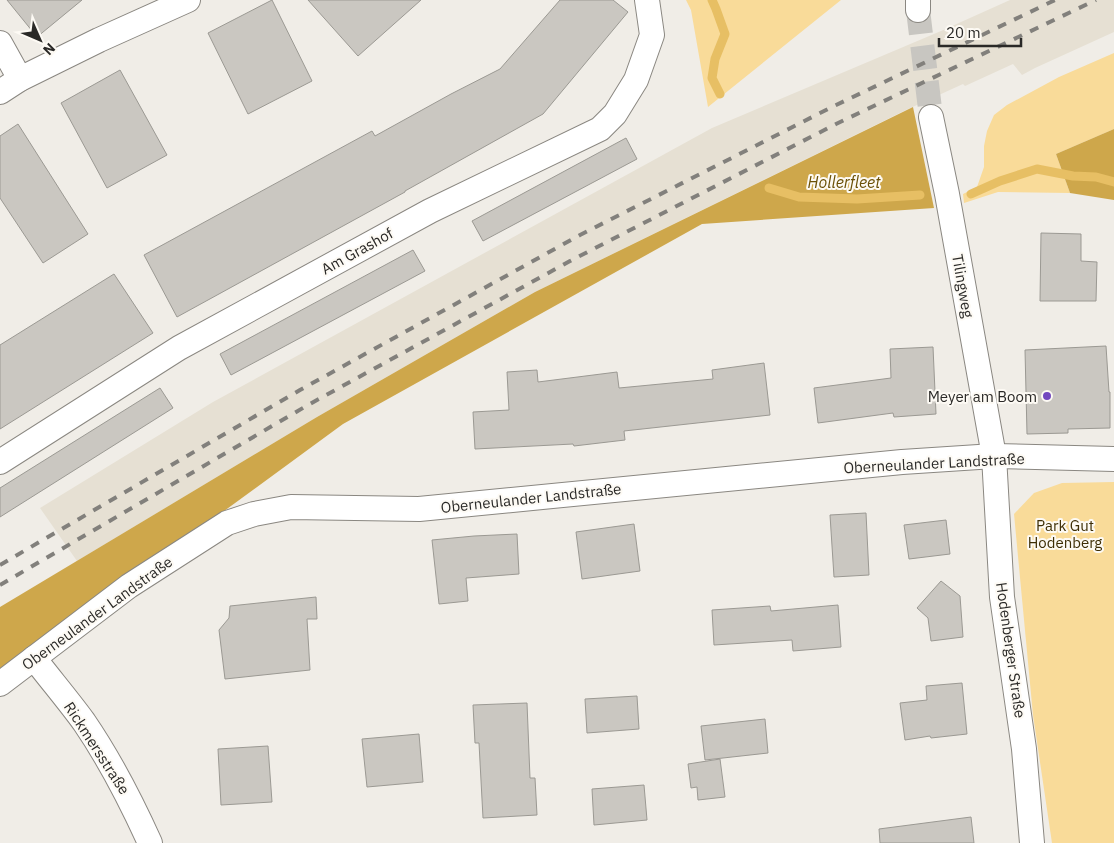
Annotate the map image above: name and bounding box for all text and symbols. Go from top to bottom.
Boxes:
north arrow [15,15,65,65]
scale bar [939,15,1022,47]
text: 20 m [946,23,981,42]
text: N [39,39,59,59]
water label: Hollerfleet [808,172,881,192]
street label: Am Grashof [318,223,396,278]
street label: Tilingweg [948,253,978,319]
place label: Meyer am Boom [928,387,1037,406]
marker: Meyer am Boom [1041,390,1053,402]
street label: Oberneulander Landstraße [843,449,1025,477]
street label: Oberneulander Landstraße [440,479,622,517]
park label: Park Gut Hodenberg [1028,516,1102,552]
street label: Oberneulander Landstraße [18,552,176,674]
street label: Hodenberger Straße [992,581,1030,719]
street label: Rickmersstraße [60,698,134,798]

